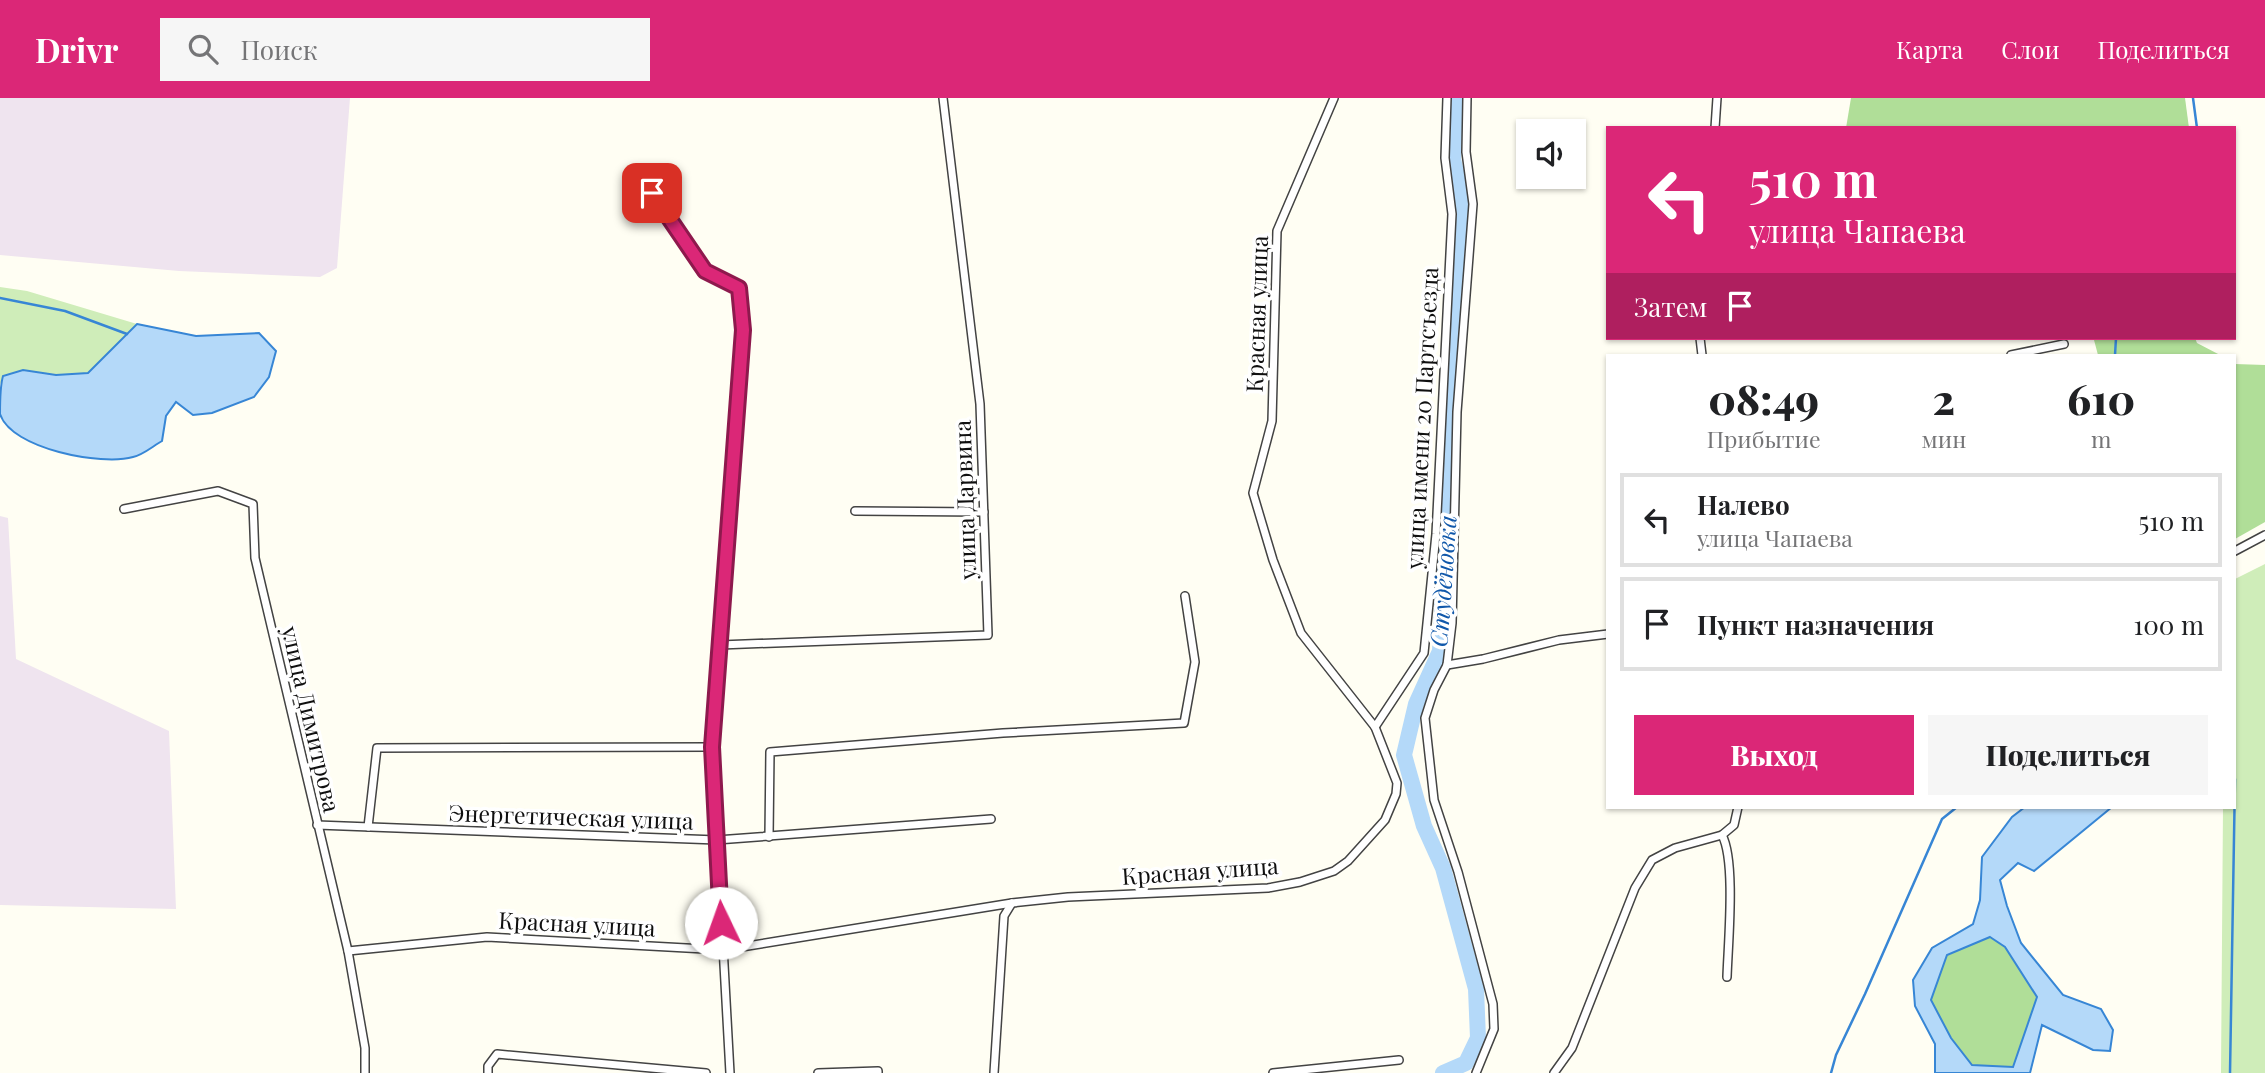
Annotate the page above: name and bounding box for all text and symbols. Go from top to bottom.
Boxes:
search box [160,18,650,81]
text: Drivr [35,27,118,71]
icon: search [184,30,222,68]
text: Поиск [240,32,318,67]
text: Карта [1896,33,1963,65]
text: Слои [2001,33,2060,65]
text: Поделиться [2098,33,2230,65]
map controls [1516,119,1586,189]
button: sound [1516,119,1586,189]
text: 510 m [1749,145,1878,210]
icon: left [1634,154,1725,245]
pin [622,163,682,223]
icon: arrive [633,174,671,212]
text: улица Чапаева [1749,208,1966,251]
street label: Красная улица [1238,234,1274,393]
street label: улица имени 20 Партсъезда [1398,266,1444,571]
icon: arrive [1721,287,1759,325]
text: Затем [1634,289,1707,324]
text: 08:49 [1708,370,1819,426]
text: 2 [1932,370,1955,426]
text: 610 [2067,370,2135,426]
street label: улица Дарвина [946,419,982,581]
text: Прибытие [1707,423,1821,454]
text: мин [1921,423,1966,454]
text: m [2091,423,2111,454]
text: Налево [1697,487,1790,522]
icon: left [1638,501,1676,539]
text: 510 m [2138,503,2204,538]
water label: Студёновка [1421,514,1463,648]
text: улица Чапаева [1697,522,1853,553]
icon: arrive [1638,605,1676,643]
text: Пункт назначения [1697,607,1934,642]
text: 100 m [2134,607,2204,642]
street label: улица Димитрова [275,622,349,816]
button: Выход [1634,715,1914,795]
button: Поделиться [1928,715,2208,795]
street label: Энергетическая улица [448,796,695,836]
street label: Красная улица [1121,849,1280,891]
position arrow [684,886,758,960]
street label: Красная улица [498,903,657,943]

